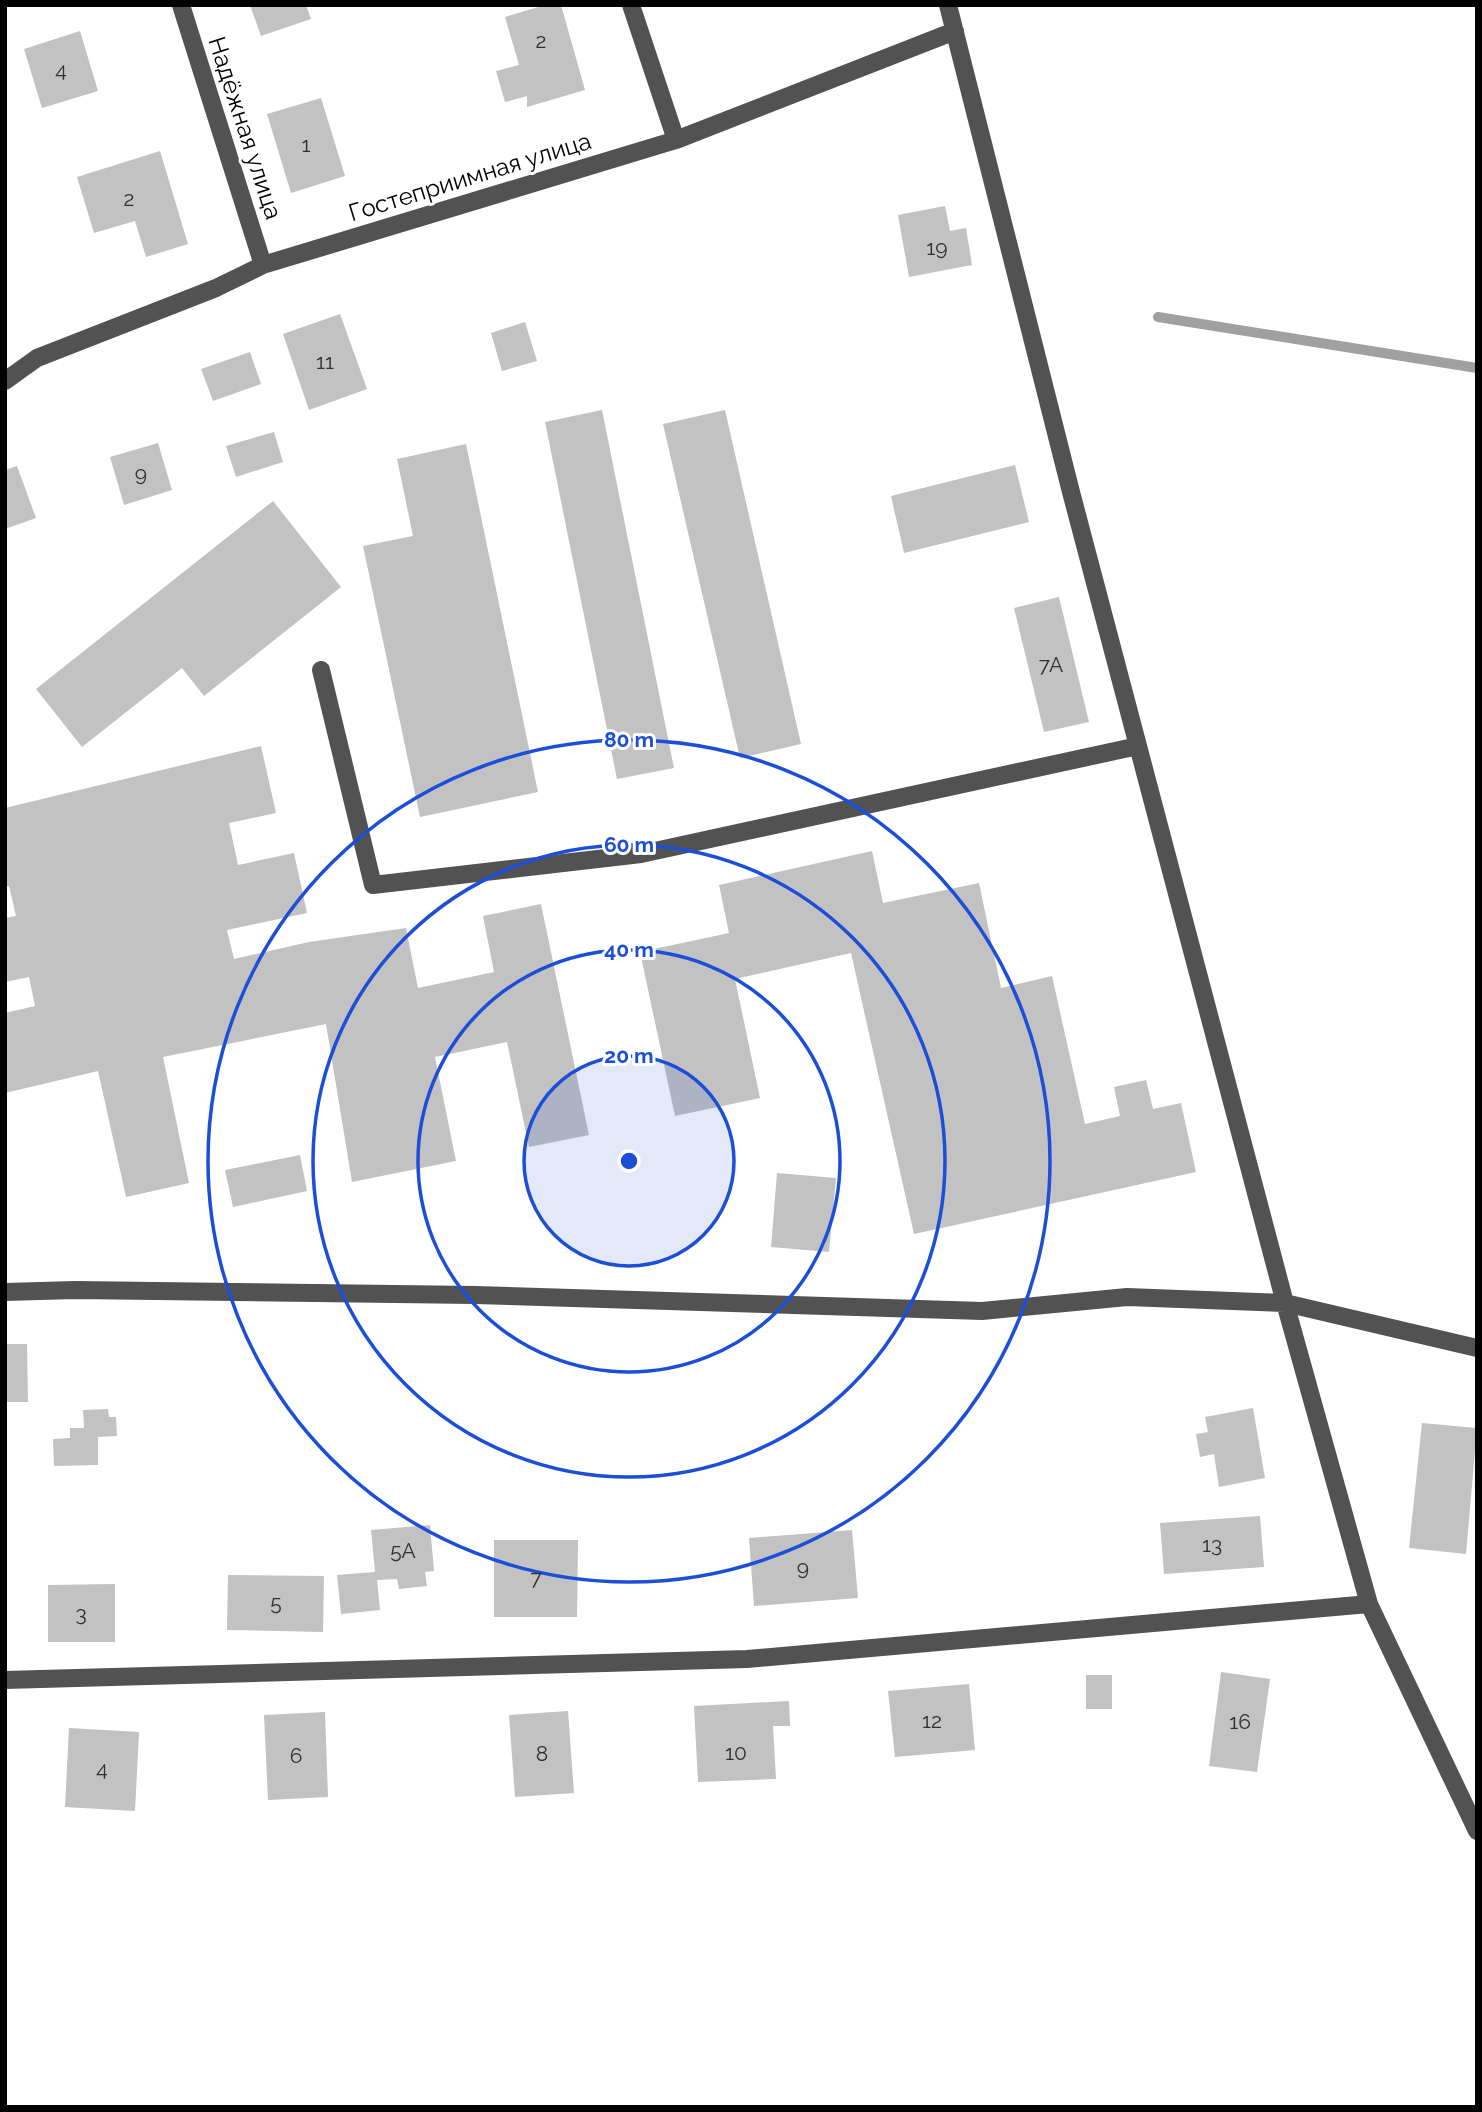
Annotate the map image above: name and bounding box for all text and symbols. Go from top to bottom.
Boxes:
house number: 2 [536,28,546,53]
street label: Надёжная улица [202,33,289,223]
house number: 4 [55,57,67,82]
street label: Гостеприимная улица [345,126,595,227]
house number: 1 [302,132,311,157]
house number: 2 [124,186,134,211]
house number: 19 [926,235,948,260]
house number: 11 [316,349,334,374]
house number: 9 [135,461,147,486]
house number: 7А [1039,652,1063,677]
text: 80 m [604,727,654,752]
text: 60 m [604,832,654,857]
text: 40 m [604,937,654,962]
text: 20 m [604,1043,654,1068]
centre of rings [617,1149,641,1173]
house number: 13 [1202,1532,1222,1557]
house number: 5А [390,1538,416,1563]
house number: 9 [797,1555,809,1580]
house number: 7 [530,1565,542,1590]
house number: 5 [270,1590,282,1615]
house number: 3 [75,1601,87,1626]
house number: 12 [922,1708,942,1733]
house number: 16 [1229,1709,1251,1734]
house number: 10 [725,1740,747,1765]
house number: 8 [536,1741,548,1766]
house number: 6 [290,1743,302,1768]
house number: 4 [96,1756,108,1781]

